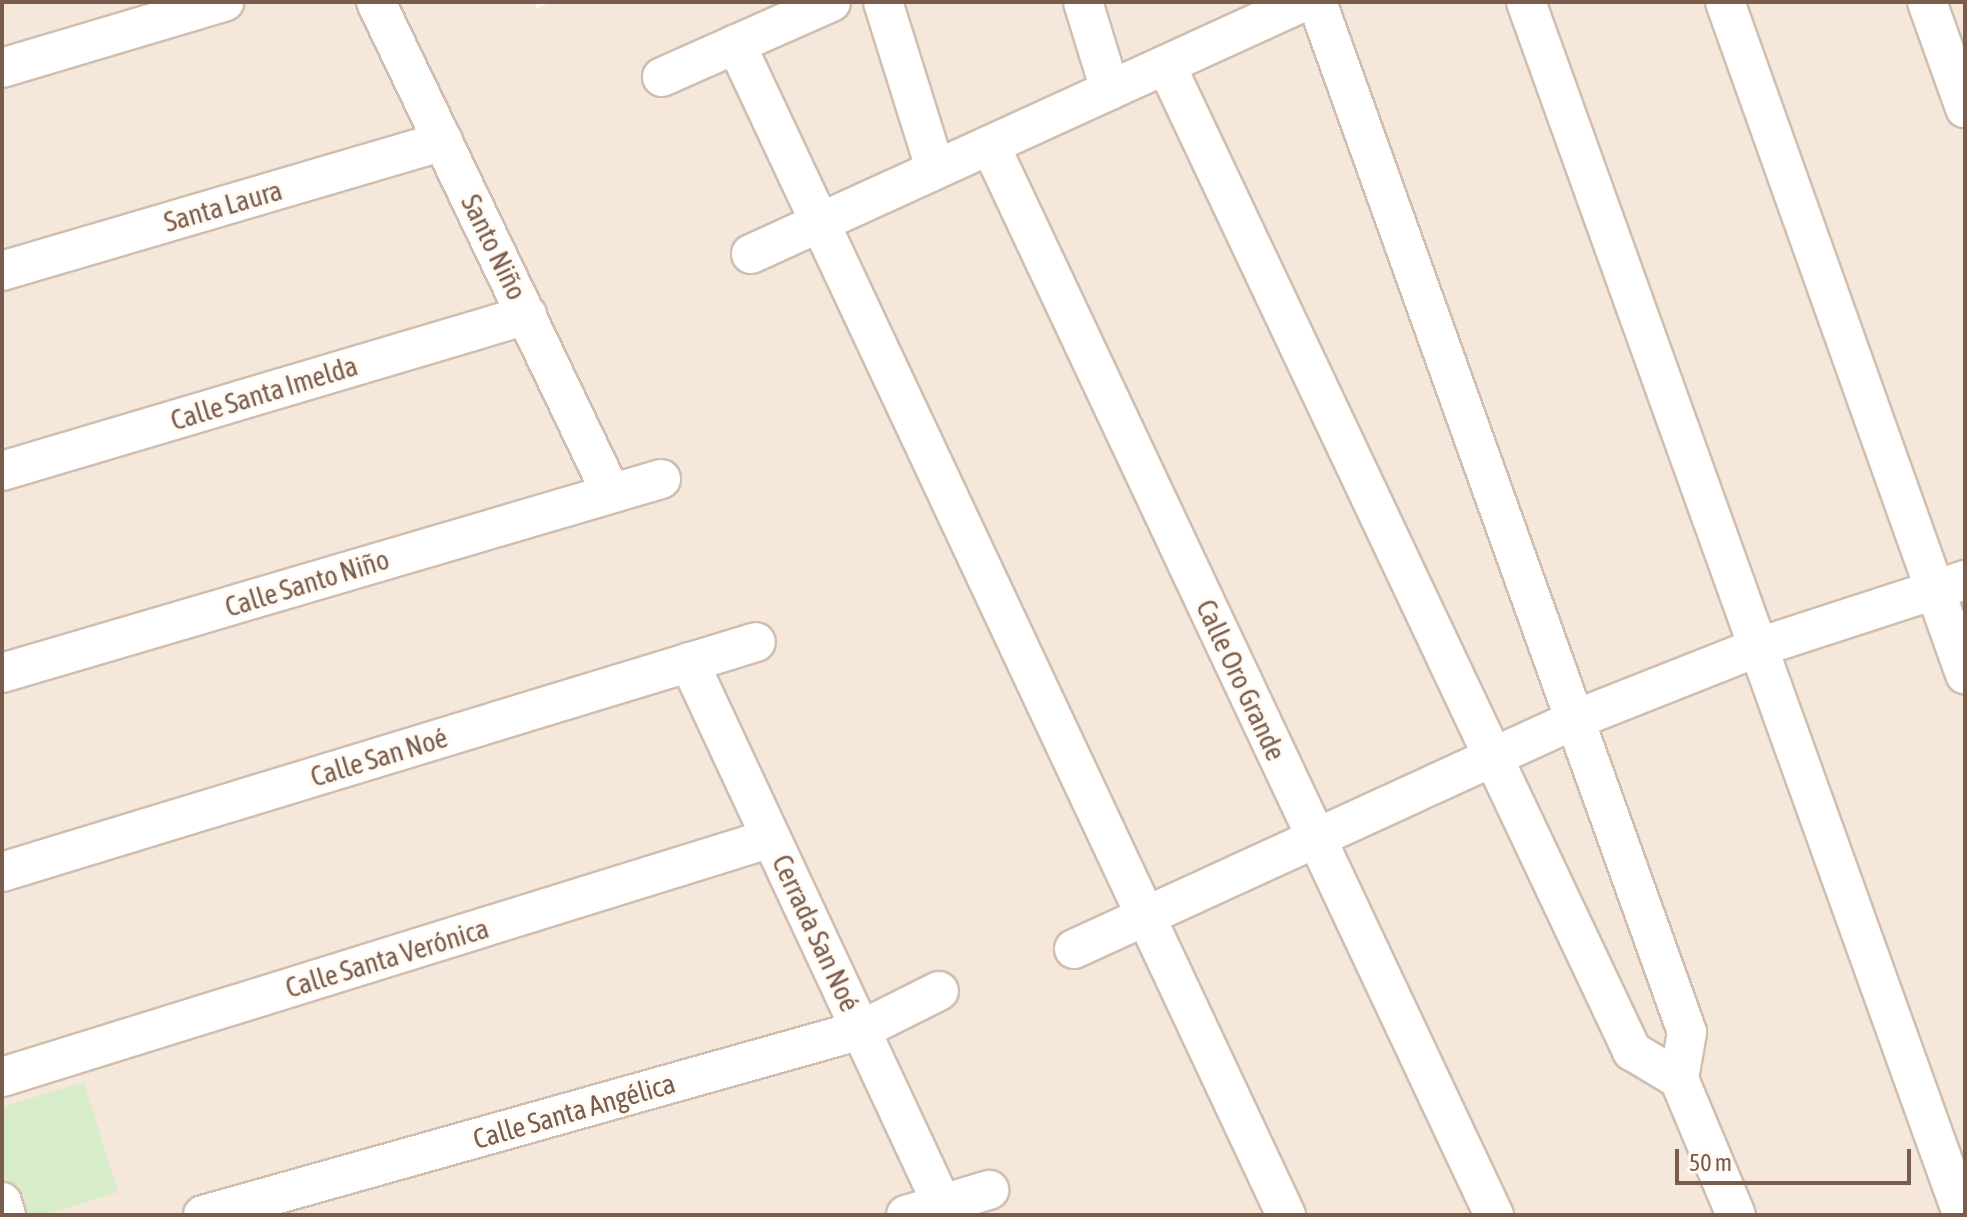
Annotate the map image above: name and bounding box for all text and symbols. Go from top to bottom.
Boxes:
street label: Santa Laura [160,173,286,239]
street label: Santo Niño [454,189,534,305]
street label: Calle Santa Imelda [167,349,361,437]
street label: Calle Santo Niño [221,542,393,624]
street label: Calle Oro Grande [1189,594,1293,766]
street label: Calle San Noé [307,720,451,794]
street label: Cerrada San Noé [765,849,867,1017]
street label: Calle Santa Verónica [281,911,493,1005]
street label: Calle Santa Angélica [469,1066,679,1156]
scale bar [1679,1133,1915,1183]
text: 50 m [1689,1149,1732,1176]

